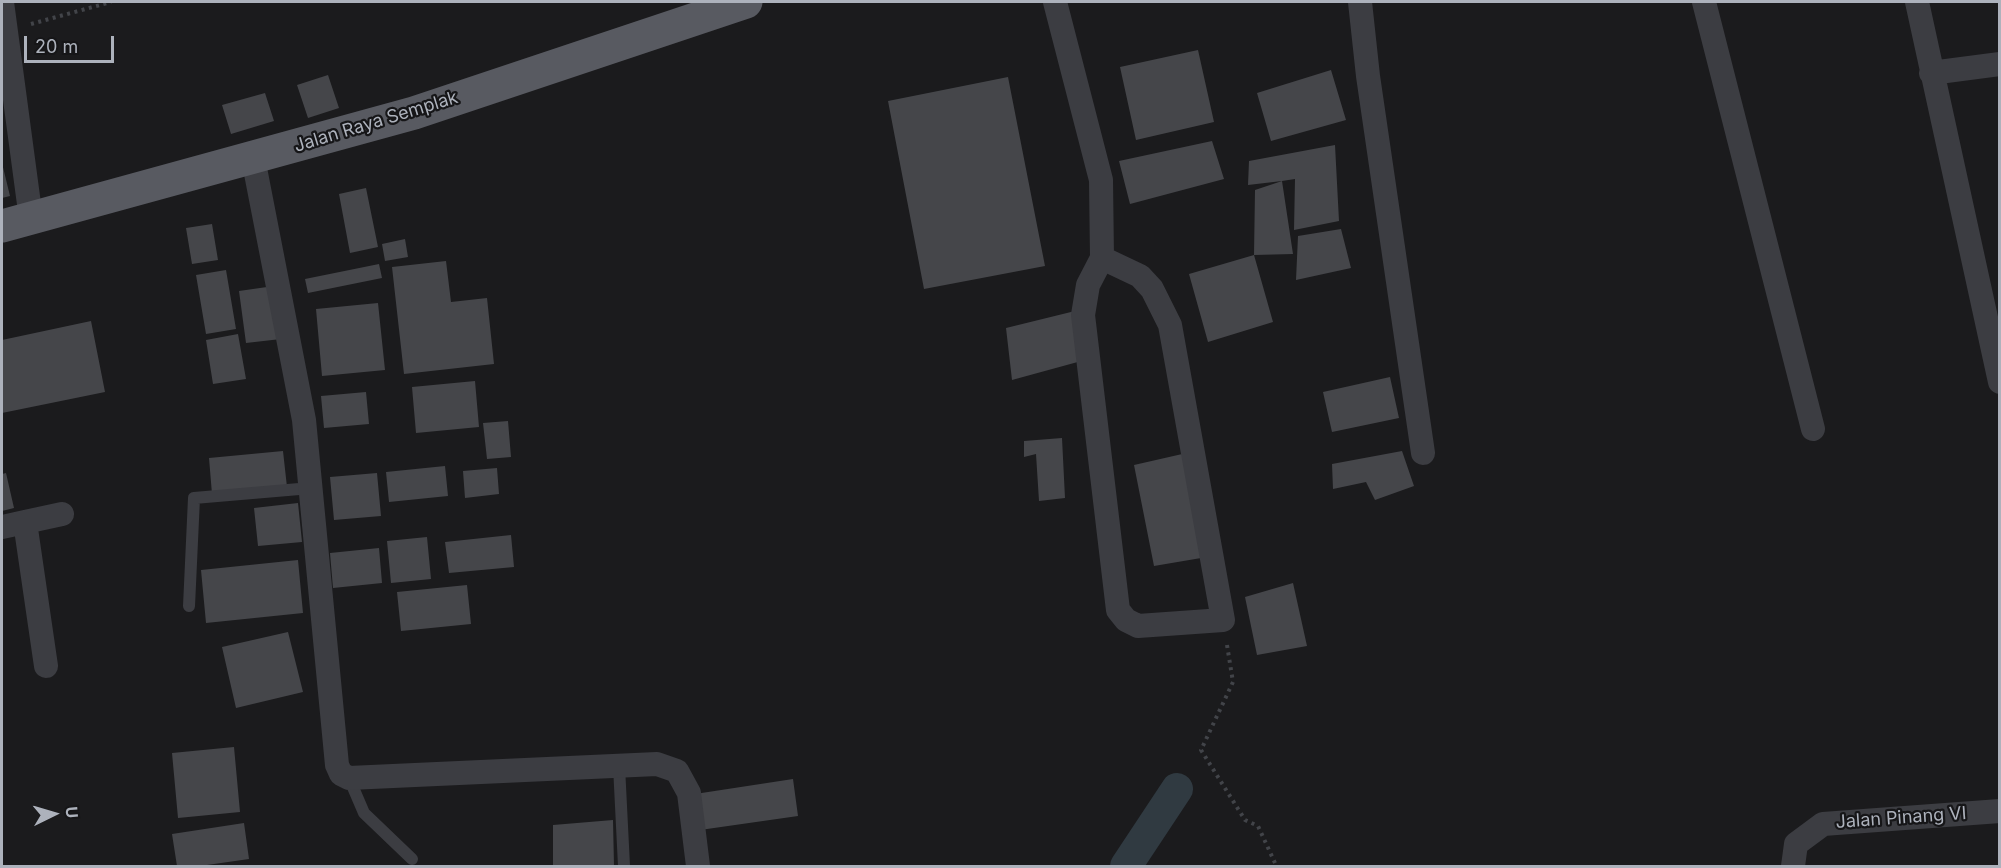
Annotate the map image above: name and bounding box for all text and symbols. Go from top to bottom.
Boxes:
scale bar [27,24,117,62]
text: 20 m [35,36,78,57]
street label: Jalan Raya Semplak [291,87,461,157]
north arrow [24,784,84,844]
street label: Jalan Pinang VI [1835,803,1967,833]
text: U [61,806,82,819]

